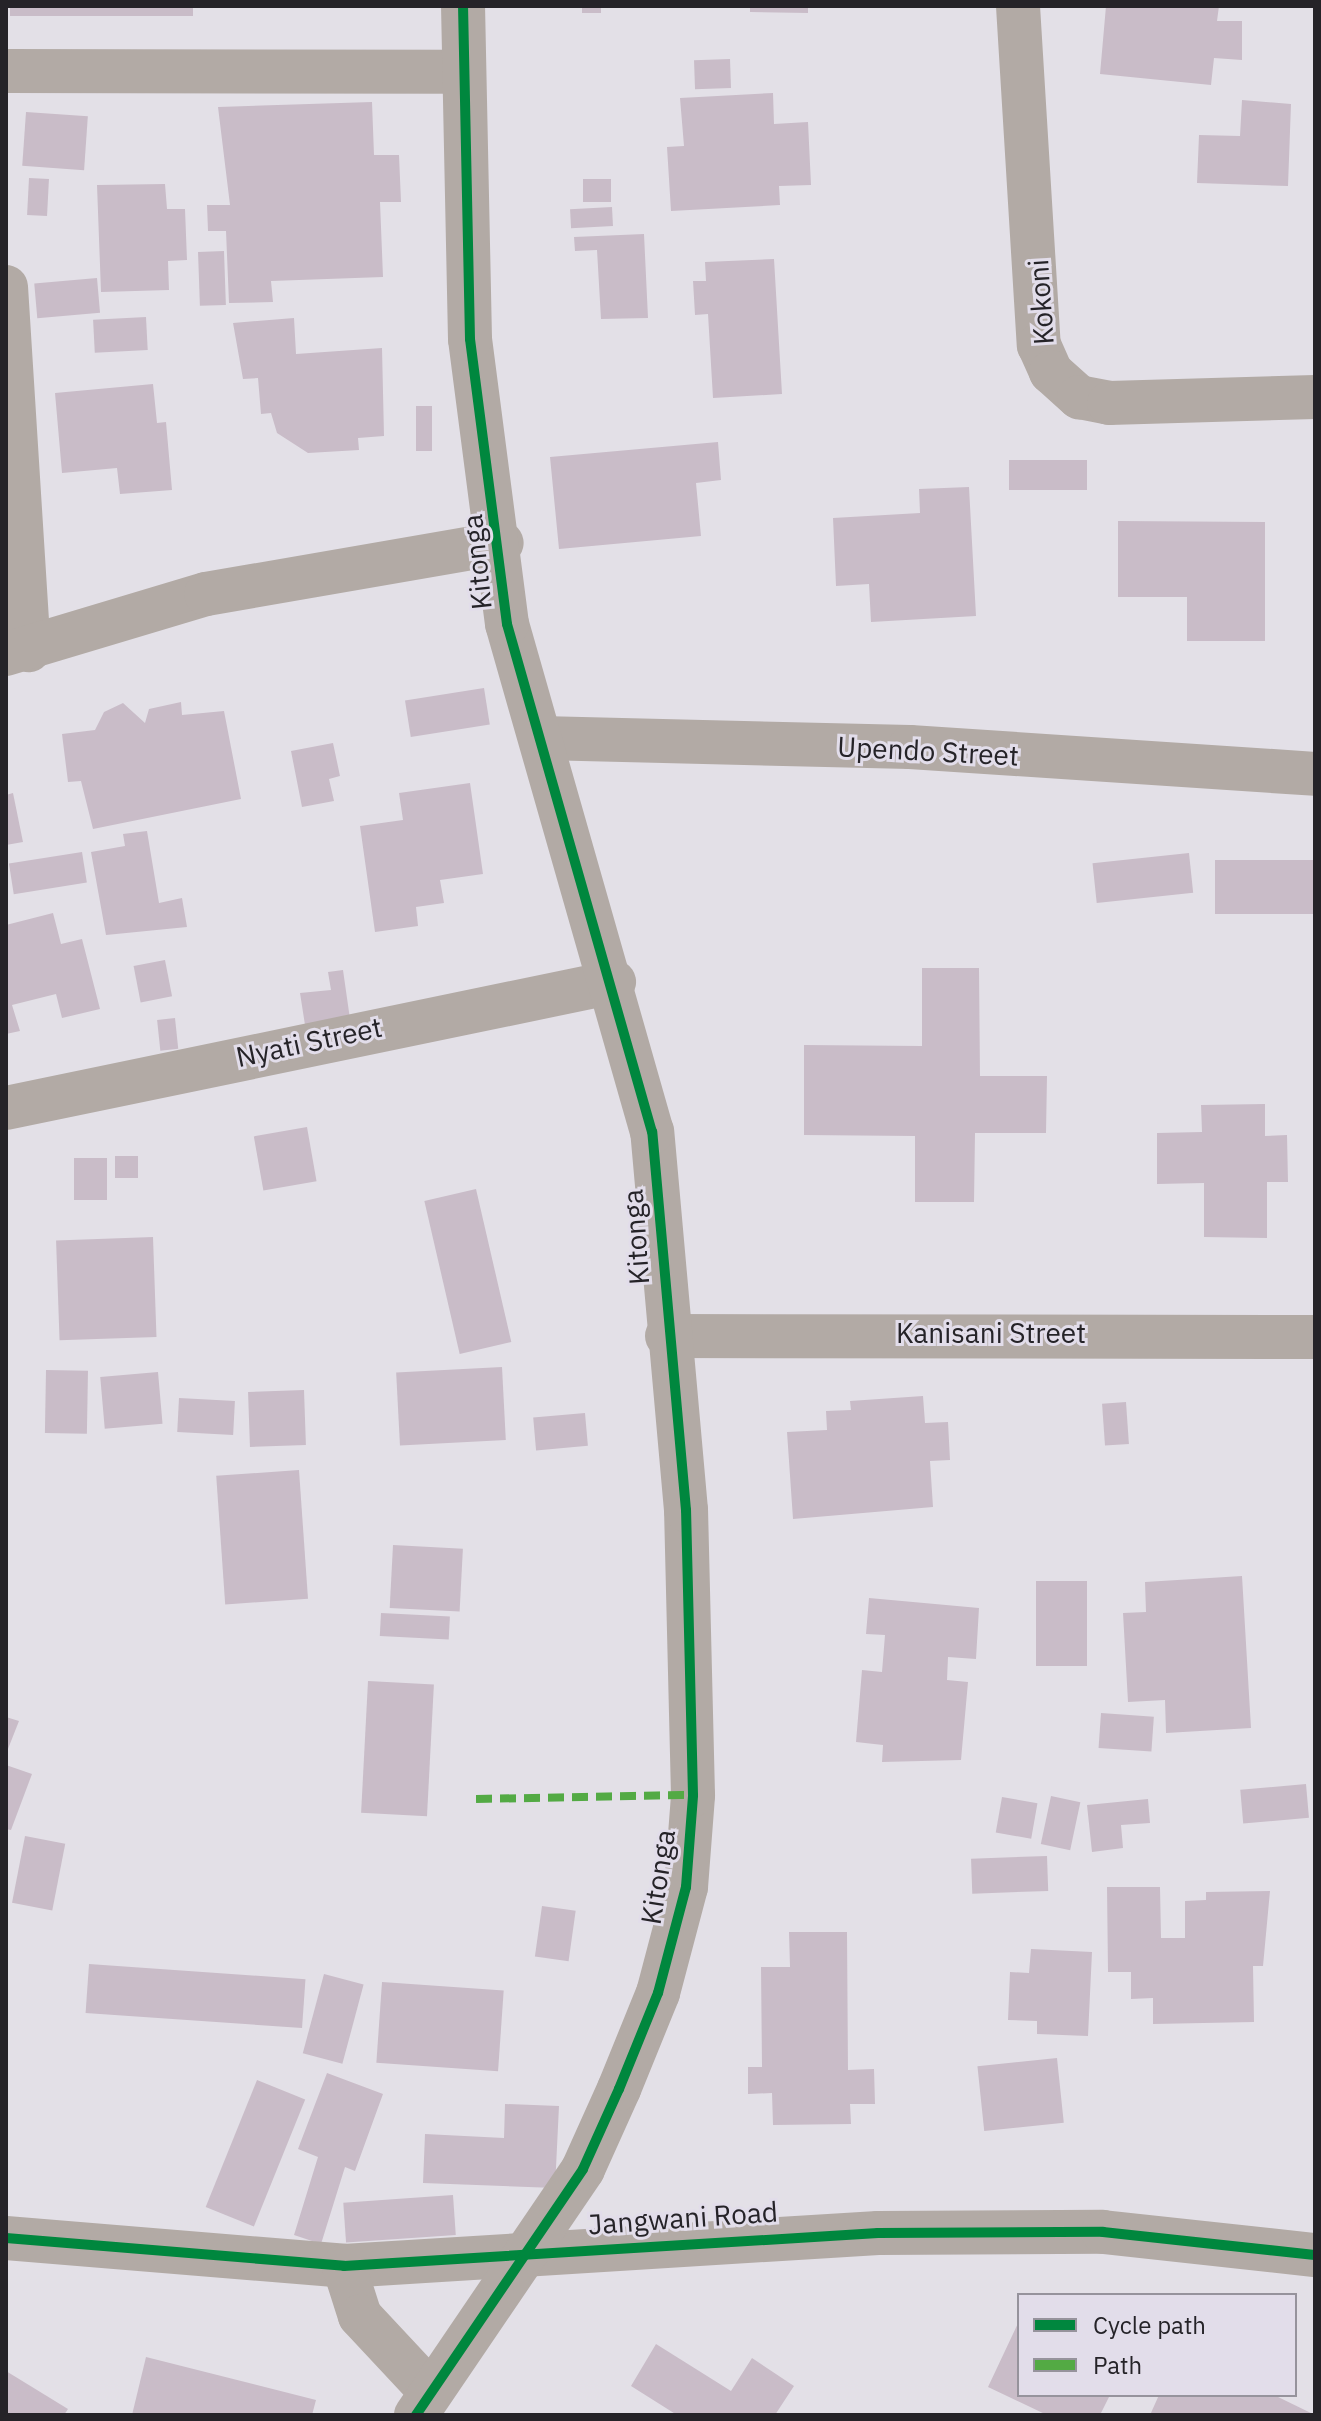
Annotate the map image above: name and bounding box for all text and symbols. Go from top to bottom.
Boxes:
street label: Kokoni [1021,258,1061,346]
street label: Kitonga [455,513,499,611]
street label: Upendo Street [836,729,1020,773]
street label: Nyati Street [233,1010,385,1074]
street label: Kitonga [616,1188,656,1286]
street label: Kanisani Street [896,1316,1086,1350]
street label: Kitonga [634,1827,682,1927]
street label: Jangwani Road [587,2195,779,2241]
legend [1017,2293,1297,2397]
text: Cycle path [1093,2309,1206,2341]
text: Path [1093,2349,1142,2381]

